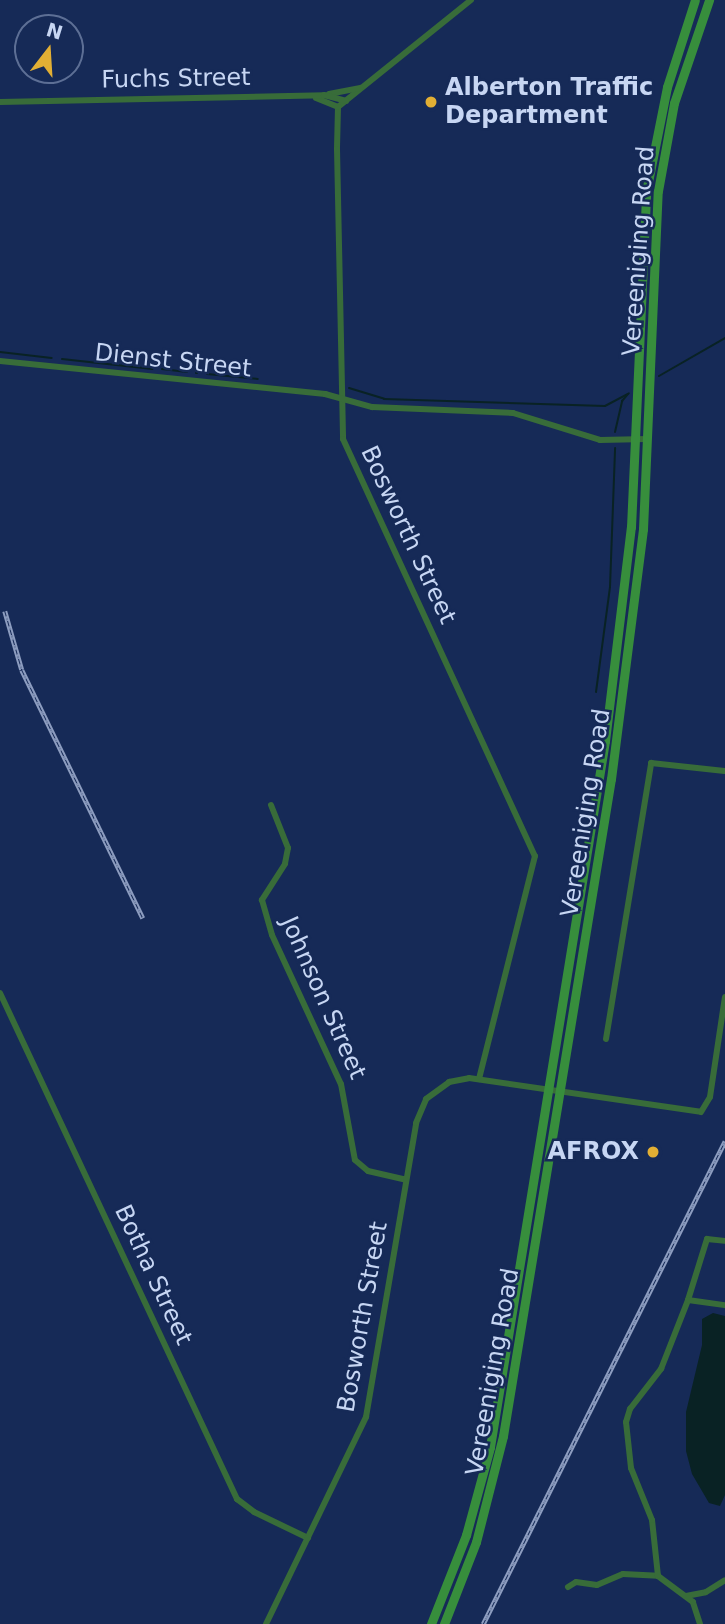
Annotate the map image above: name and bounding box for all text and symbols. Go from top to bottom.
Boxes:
north arrow [14,14,84,84]
text: N [44,18,65,44]
street label: Fuchs Street [101,63,251,95]
place label: Alberton Traffic Department [445,74,653,130]
marker: Alberton Traffic Department [423,94,439,110]
street label: Vereeniging Road [617,145,661,357]
street label: Dienst Street [93,338,253,384]
street label: Bosworth Street [354,441,462,629]
street label: Vereeniging Road [555,707,617,919]
street label: Johnson Street [274,912,372,1084]
place label: AFROX [548,1138,639,1166]
marker: AFROX [645,1144,661,1160]
street label: Botha Street [108,1200,198,1350]
street label: Bosworth Street [332,1219,394,1415]
street label: Vereeniging Road [461,1266,525,1478]

